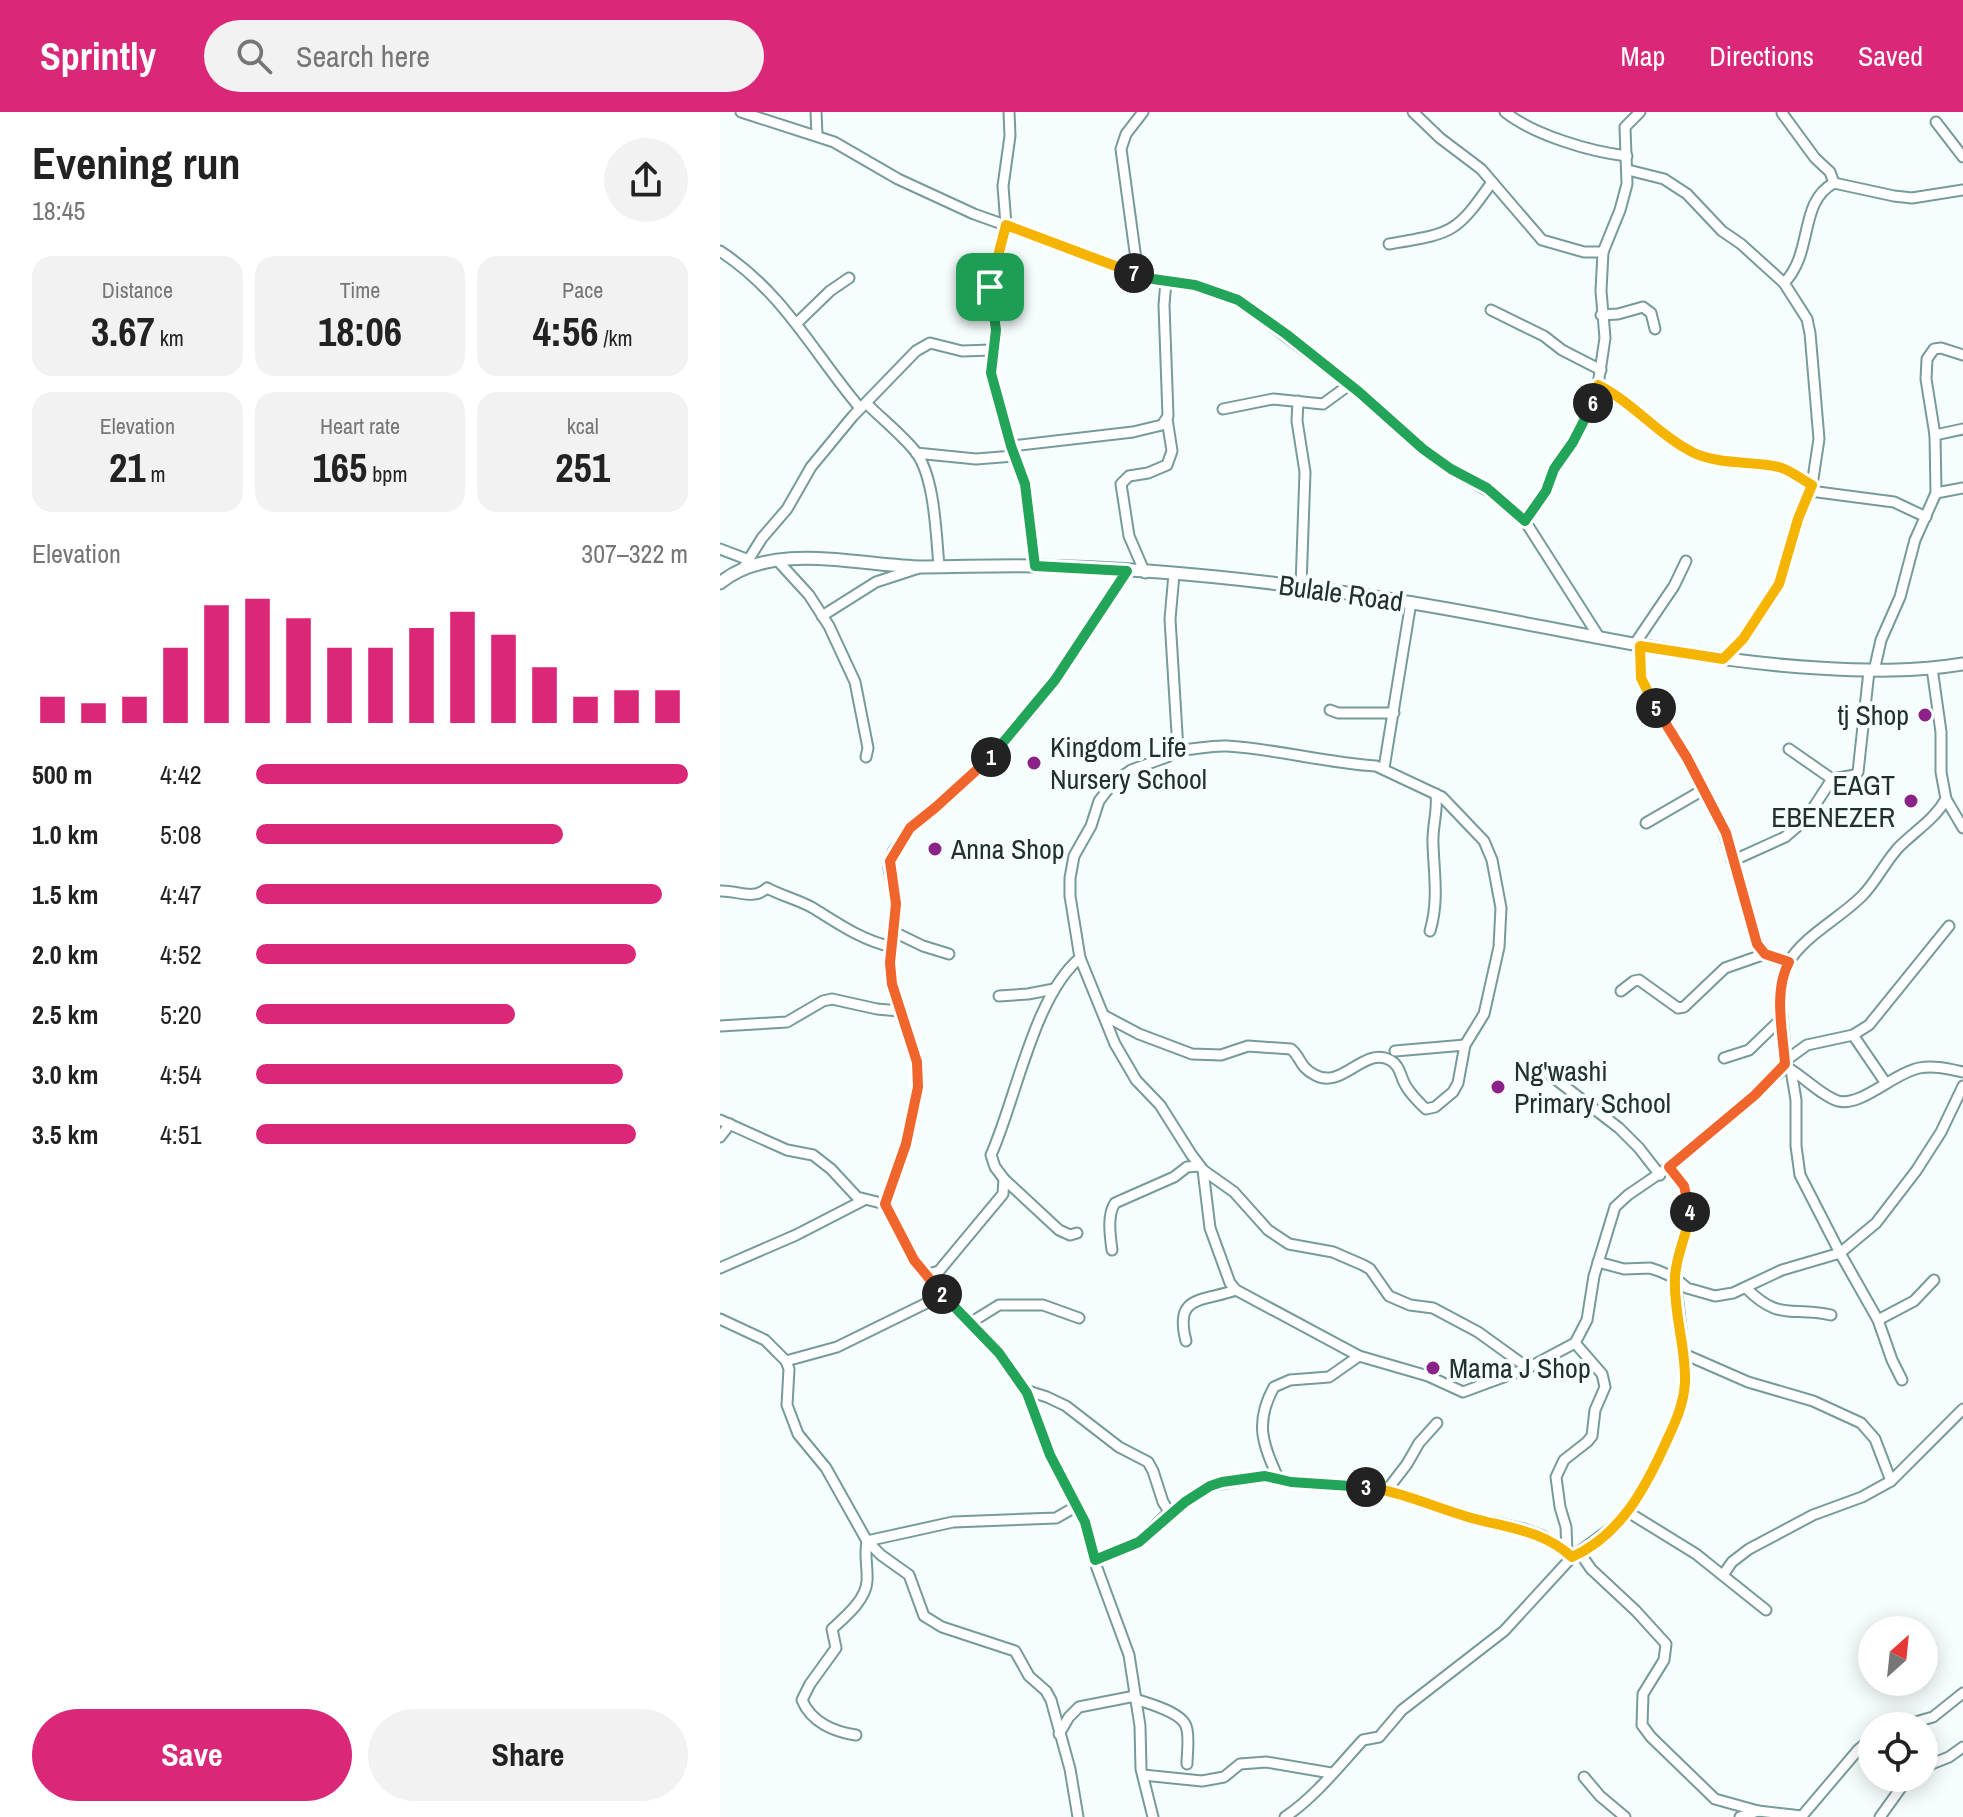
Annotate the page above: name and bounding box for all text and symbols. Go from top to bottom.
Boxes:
search box [204,20,764,92]
text: Sprintly [40,31,156,82]
icon: search [232,34,276,78]
text: Search here [296,36,430,76]
text: Map [1621,37,1665,75]
text: Directions [1709,37,1814,75]
text: Saved [1858,37,1923,75]
text: Evening run [32,133,241,193]
button: share [604,138,688,222]
text: 18:45 [32,193,85,228]
pin [956,253,1024,321]
pin: 7 [1114,253,1154,293]
text: 7 [1129,258,1139,288]
icon: arrive [968,265,1012,309]
text: Distance [102,275,173,305]
text: Time [340,275,380,305]
text: Pace [562,275,603,305]
text: 3.67 [91,305,155,358]
text: 18:06 [318,305,402,358]
text: 4:56 [533,305,598,358]
text: km [155,323,184,353]
text: /km [598,323,633,353]
pin: 6 [1573,383,1613,423]
text: 6 [1588,388,1598,418]
text: Elevation [100,411,175,441]
text: Heart rate [320,411,400,441]
text: kcal [567,411,599,441]
text: 21 [109,441,146,494]
text: 165 [313,441,367,494]
text: 251 [555,441,610,494]
text: m [146,459,166,489]
text: bpm [367,459,407,489]
text: Elevation [32,536,121,571]
text: 307–322 m [581,536,688,571]
street label: Bulale Road [1276,565,1406,621]
pin: 5 [1636,688,1676,728]
text: 5 [1651,693,1661,723]
place label: tj Shop [1838,696,1909,734]
marker: tj Shop [1916,706,1934,724]
place label: Kingdom Life Nursery School [1050,728,1207,798]
pin: 1 [971,737,1011,777]
text: 1 [986,742,996,772]
marker: Kingdom Life Nursery School [1025,754,1043,772]
text: 500 m [32,757,92,792]
text: 4:42 [160,757,202,792]
place label: EAGT EBENEZER [1771,766,1895,836]
marker: EAGT EBENEZER [1902,792,1920,810]
text: 1.0 km [32,817,98,852]
text: 5:08 [160,817,202,852]
place label: Anna Shop [950,830,1065,868]
marker: Anna Shop [926,840,944,858]
text: 1.5 km [32,877,98,912]
text: 4:47 [160,877,202,912]
text: 2.0 km [32,937,98,972]
text: 4:52 [160,937,202,972]
text: 2.5 km [32,997,98,1032]
text: 5:20 [160,997,202,1032]
place label: Ng'washi Primary School [1514,1052,1671,1122]
text: 3.0 km [32,1057,98,1092]
text: 4:54 [160,1057,202,1092]
marker: Ng'washi Primary School [1489,1078,1507,1096]
text: 3.5 km [32,1117,98,1152]
text: 4:51 [160,1117,202,1152]
pin: 4 [1670,1192,1710,1232]
text: 4 [1685,1197,1695,1227]
pin: 2 [922,1274,962,1314]
text: 2 [937,1279,947,1309]
place label: Mama J Shop [1449,1349,1591,1387]
marker: Mama J Shop [1424,1359,1442,1377]
pin: 3 [1346,1467,1386,1507]
text: 3 [1361,1472,1371,1502]
north arrow [1858,1616,1938,1696]
map controls [1858,1616,1938,1792]
button: Save [32,1709,352,1801]
button: Share [368,1709,688,1801]
button: locate [1858,1712,1938,1792]

